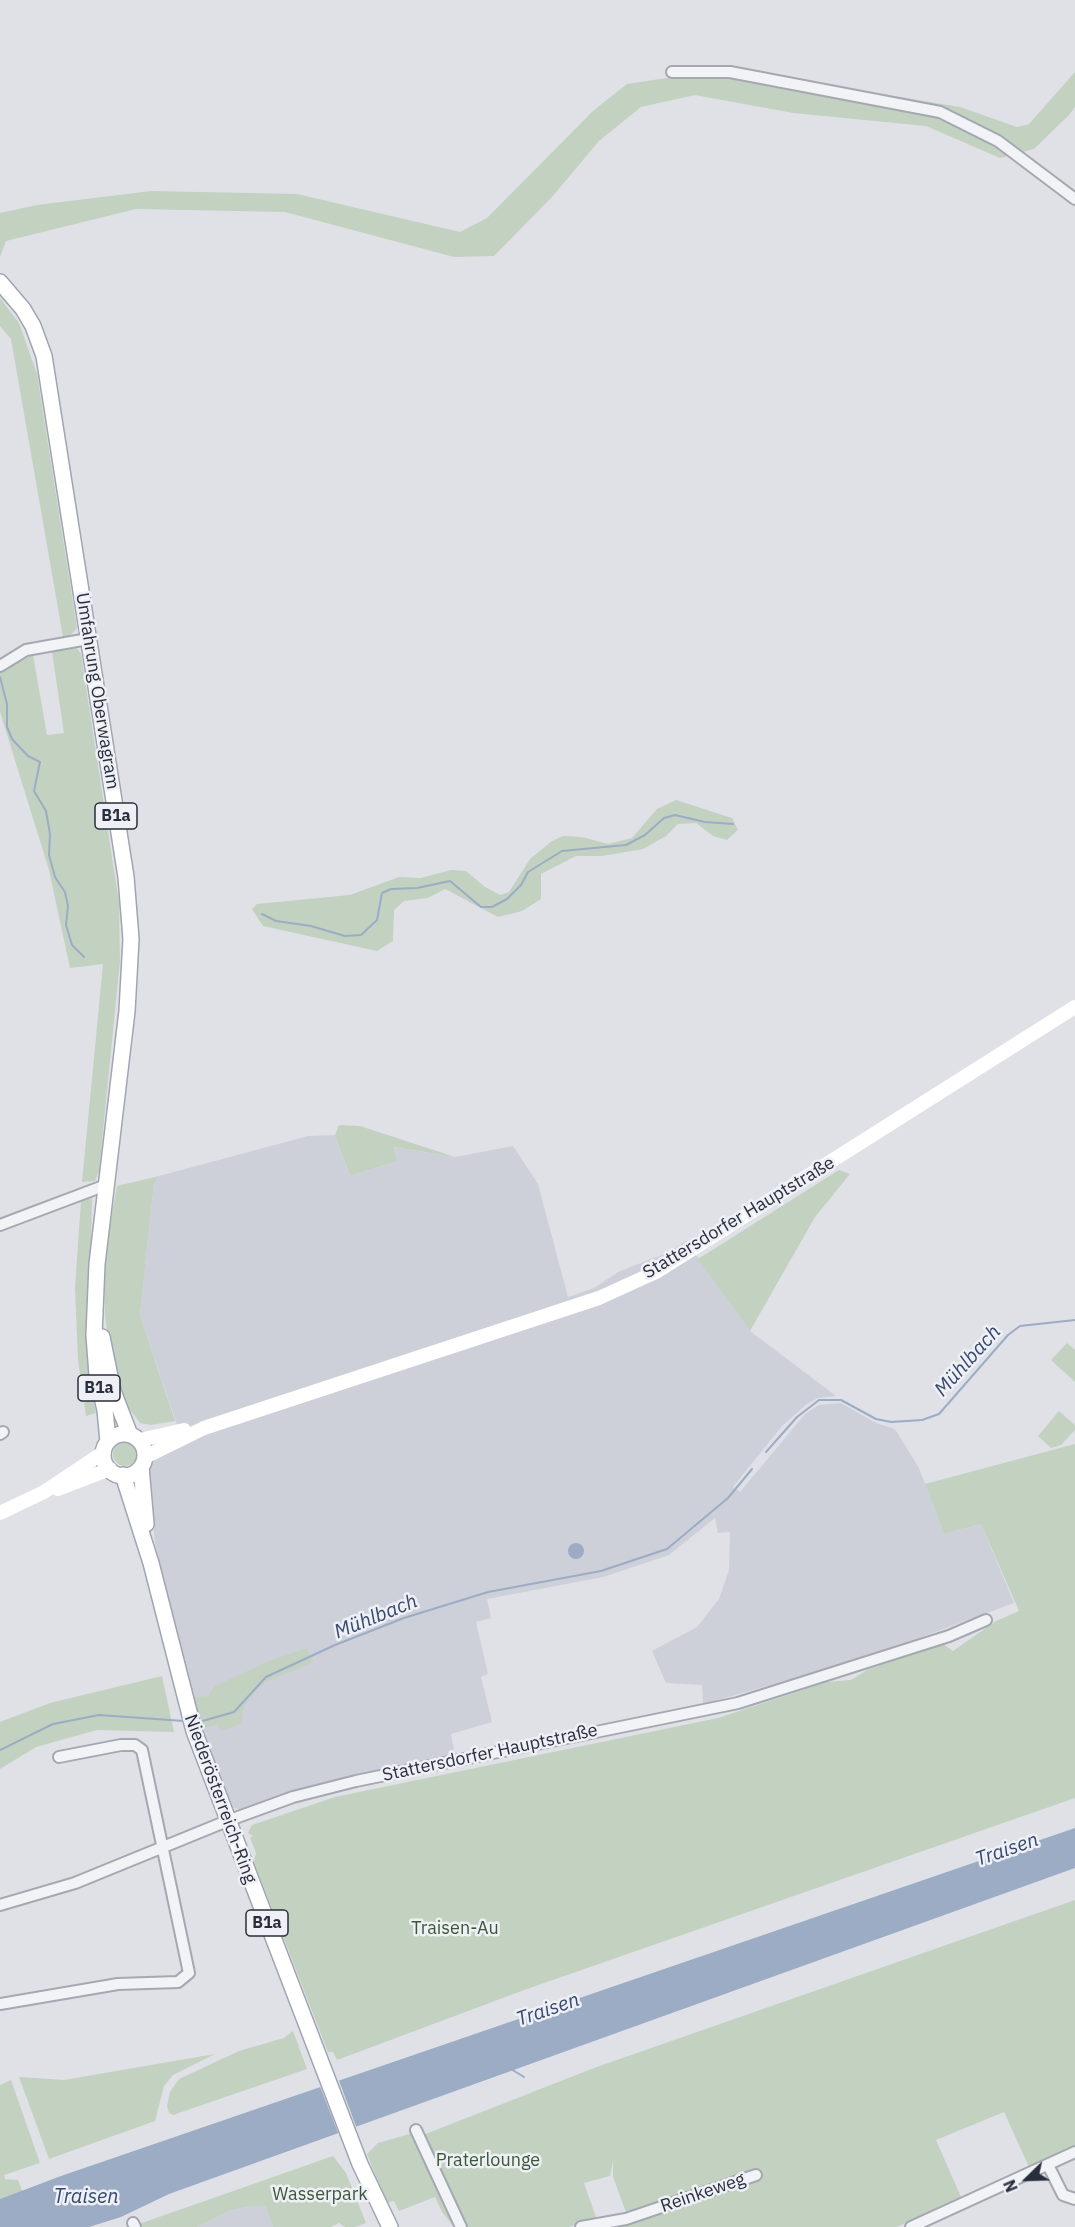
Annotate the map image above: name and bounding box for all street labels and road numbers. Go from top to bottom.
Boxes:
street label: Umfahrung Oberwagram [71,591,123,791]
road number: B1a [95,803,137,829]
street label: Stattersdorfer Hauptstraße [639,1152,839,1284]
road number: B1a [78,1375,120,1401]
street label: Niederösterreich-Ring [179,1711,261,1887]
street label: Stattersdorfer Hauptstraße [380,1720,600,1786]
road number: B1a [246,1910,288,1936]
street label: Reinkeweg [658,2168,748,2218]

